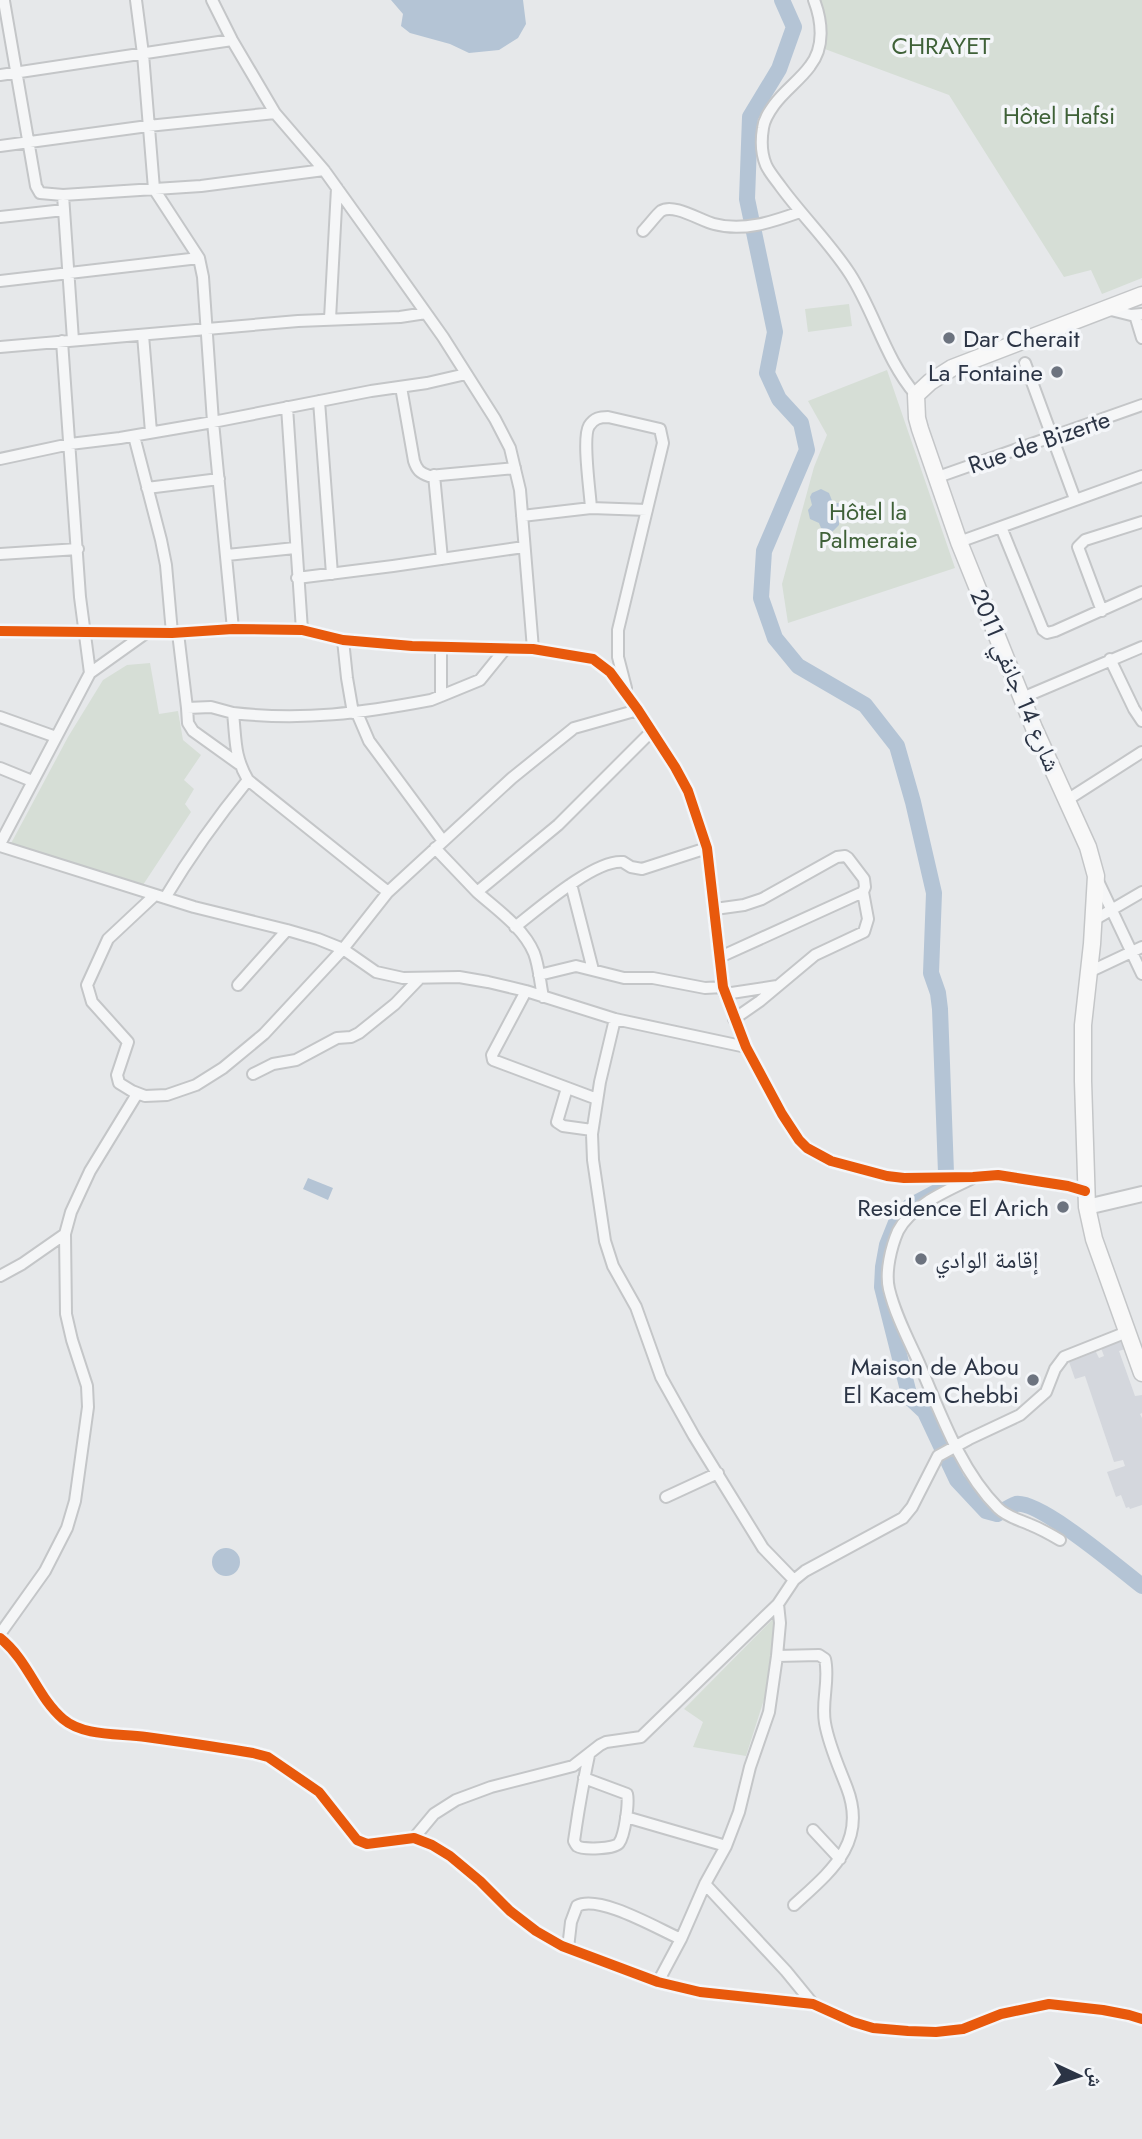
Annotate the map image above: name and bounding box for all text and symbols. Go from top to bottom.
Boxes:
park label: CHRAYET [891,28,991,63]
park label: Hôtel Hafsi [1003,98,1115,133]
place label: Dar Cherait [963,321,1080,356]
marker: Dar Cherait [941,330,957,346]
place label: La Fontaine [928,355,1043,390]
marker: La Fontaine [1049,364,1065,380]
street label: Rue de Bizerte [963,401,1115,483]
park label: Hôtel la Palmeraie [819,494,917,557]
street label: شارع 14 جانفي 2011 [960,583,1070,778]
place label: Residence El Arich [857,1190,1049,1225]
marker: Residence El Arich [1055,1199,1071,1215]
place label: إقامة الوادي [935,1242,1038,1279]
marker: إقامة الوادي [913,1251,929,1267]
place label: Maison de Abou El Kacem Chebbi [843,1349,1019,1412]
marker: Maison de Abou El Kacem Chebbi [1025,1372,1041,1388]
north arrow [1044,2041,1114,2111]
text: ش [1081,2066,1110,2088]

